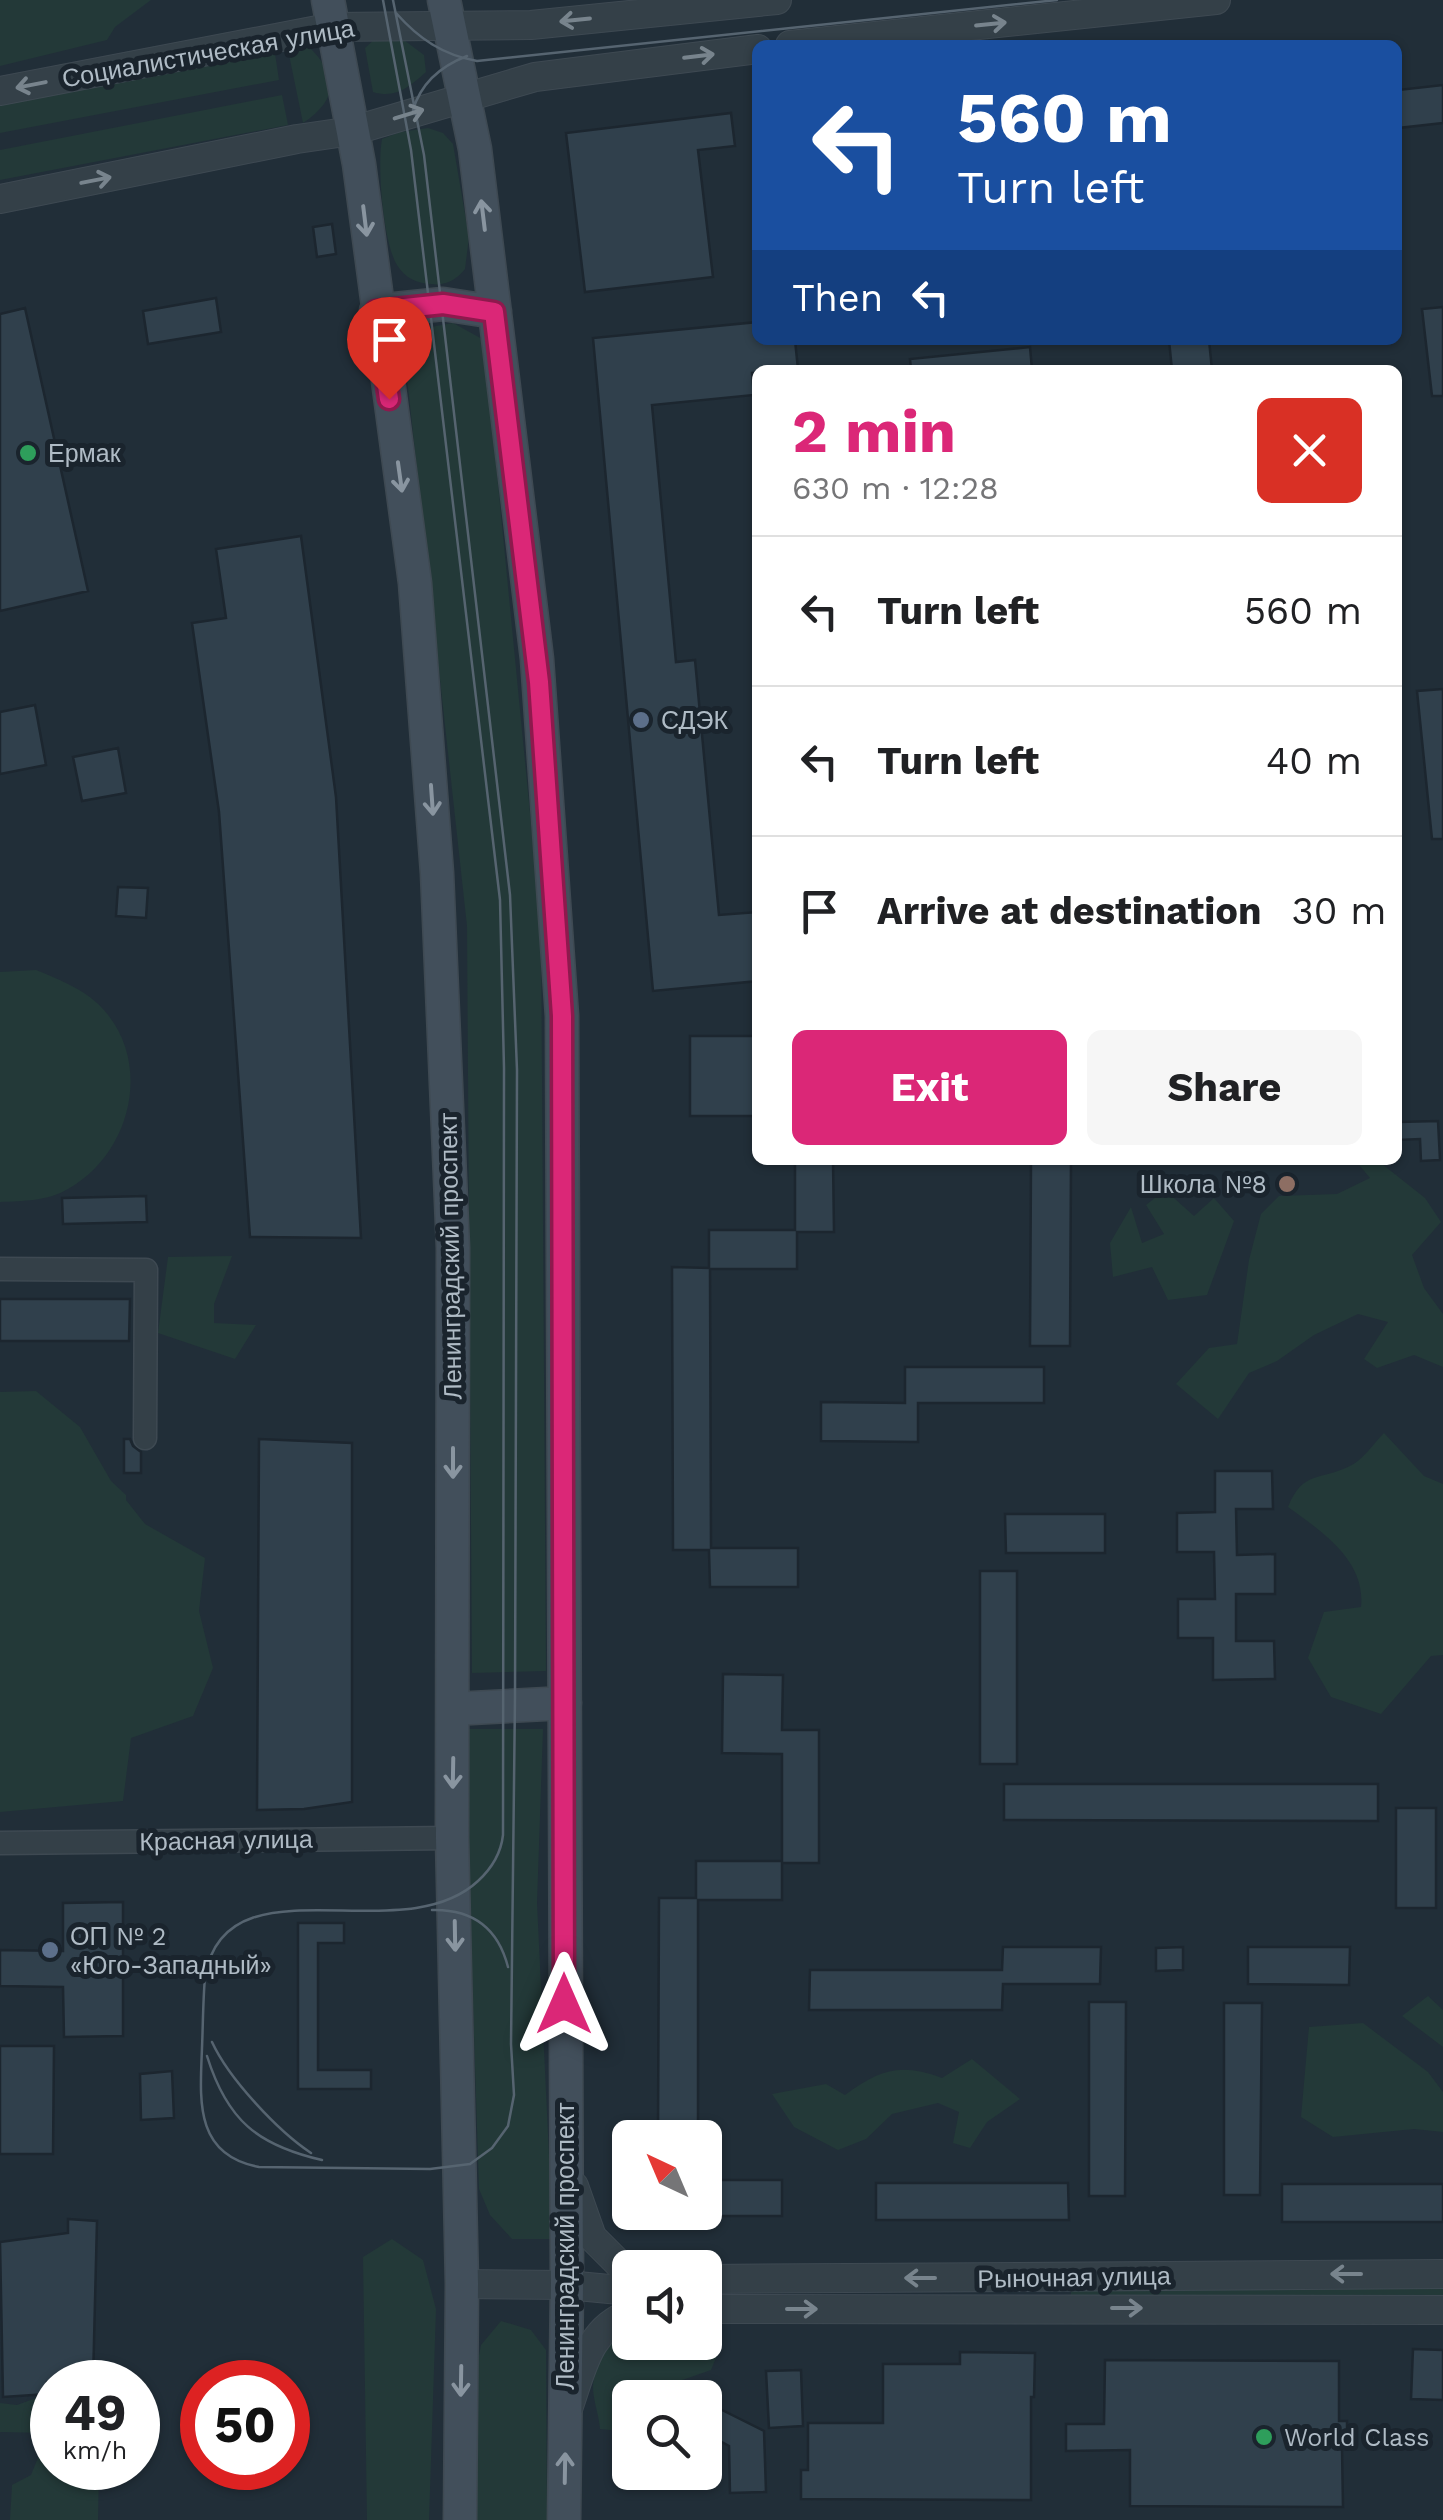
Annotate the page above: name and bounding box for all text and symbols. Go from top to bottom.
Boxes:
one-way arrow [559,11,592,30]
street label: Социалистическая улица [60,13,357,93]
one-way arrow [974,14,1007,33]
one-way arrow [682,46,715,65]
one-way arrow [16,76,48,95]
text: 560 m [957,77,1172,159]
icon: left [792,80,922,210]
one-way arrow [392,104,424,122]
text: Turn left [957,161,1144,214]
one-way arrow [79,169,111,188]
one-way arrow [473,199,492,231]
one-way arrow [357,204,375,237]
icon: left [903,270,958,325]
text: Then [792,276,883,320]
pin [347,297,432,400]
icon: arrive [362,312,417,367]
text: 2 min [792,396,956,467]
button: close [1257,398,1362,503]
place label: Ермак [48,439,122,468]
marker: Ермак [17,442,39,464]
one-way arrow [392,460,410,493]
text: 630 m · 12:28 [792,469,999,507]
icon: left [792,584,847,639]
text: Turn left [877,589,1039,633]
text: 560 m [1244,589,1362,633]
place label: СДЭК [661,706,728,735]
marker: СДЭК [630,709,652,731]
icon: left [792,734,847,789]
text: Turn left [877,739,1039,783]
text: 40 m [1266,739,1362,783]
one-way arrow [422,784,441,816]
icon: arrive [792,884,847,939]
text: Arrive at destination [877,889,1262,933]
text: 30 m [1292,889,1387,933]
button: Exit [792,1030,1067,1145]
button: Share [1087,1030,1362,1145]
street label: Ленинградский проспект [433,1112,468,1400]
place label: Школа №8 [1140,1170,1267,1199]
marker: Школа №8 [1276,1173,1298,1195]
one-way arrow [444,1446,462,1479]
one-way arrow [443,1757,462,1789]
street label: Красная улица [139,1824,313,1857]
one-way arrow [445,1919,464,1951]
place label: ОП № 2 «Юго-Западный» [70,1922,272,1980]
marker: ОП № 2 «Юго-Западный» [39,1939,61,1961]
position arrow [512,1952,616,2056]
street label: Ленинградский проспект [551,2102,580,2390]
north arrow [612,2120,722,2230]
map controls [612,2120,722,2490]
button: sound [612,2250,722,2360]
street label: Рыночная улица [977,2261,1171,2294]
one-way arrow [1330,2264,1362,2284]
one-way arrow [905,2268,938,2288]
one-way arrow [1111,2299,1143,2318]
one-way arrow [786,2300,818,2318]
speed limit sign: 50 [180,2360,310,2490]
one-way arrow [452,2364,470,2397]
button: search [612,2380,722,2490]
text: 49 [63,2383,127,2442]
place label: World Class [1284,2423,1430,2452]
marker: World Class [1253,2426,1275,2448]
text: km/h [63,2436,127,2465]
one-way arrow [556,2453,574,2486]

